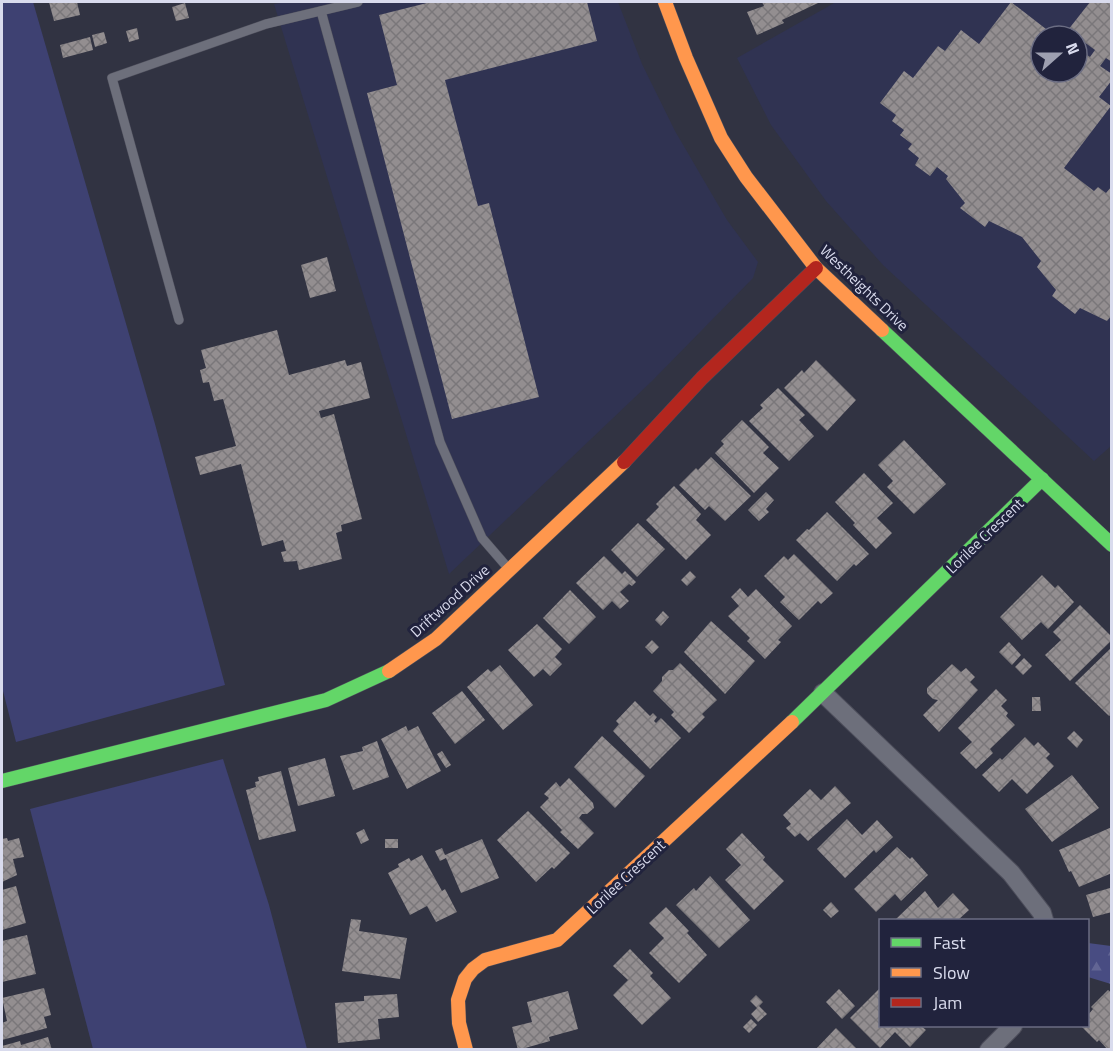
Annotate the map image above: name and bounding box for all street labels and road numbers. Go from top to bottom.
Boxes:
street label: Westheights Drive [815,239,914,336]
street label: Lorilee Crescent [941,492,1029,579]
street label: Driftwood Drive [405,559,494,643]
street label: Lorilee Crescent [581,833,671,919]

